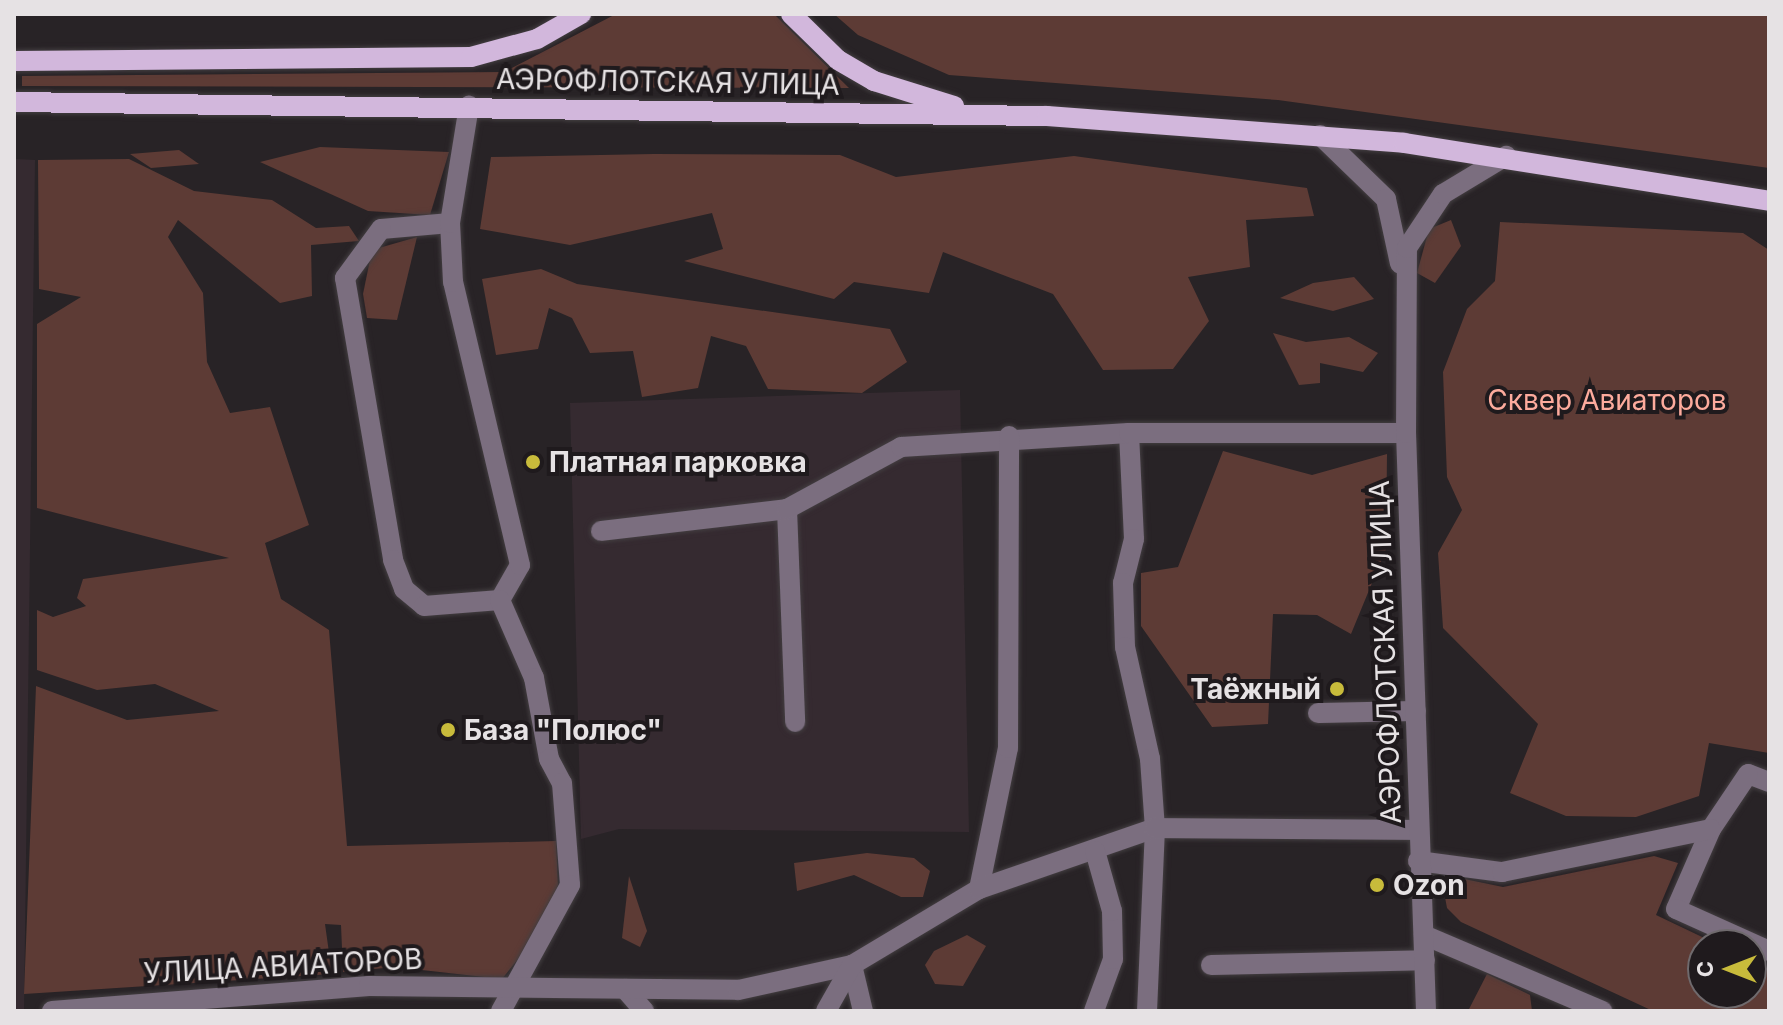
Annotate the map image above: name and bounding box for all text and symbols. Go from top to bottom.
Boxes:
street label: АЭРОФЛОТСКАЯ УЛИЦА [496,62,840,102]
park label: Сквер Авиаторов [1487,383,1727,417]
place label: Платная парковка [549,445,807,479]
marker: Платная парковка [524,453,542,471]
street label: АЭРОФЛОТСКАЯ УЛИЦА [1362,480,1408,824]
place label: Таёжный [1190,672,1321,706]
marker: Таёжный [1328,680,1346,698]
place label: База "Полюс" [464,713,662,747]
marker: База "Полюс" [439,721,457,739]
place label: Ozon [1393,868,1465,902]
marker: Ozon [1368,876,1386,894]
north arrow [1687,929,1767,1009]
street label: УЛИЦА АВИАТОРОВ [143,942,423,990]
text: С [1692,961,1718,977]

